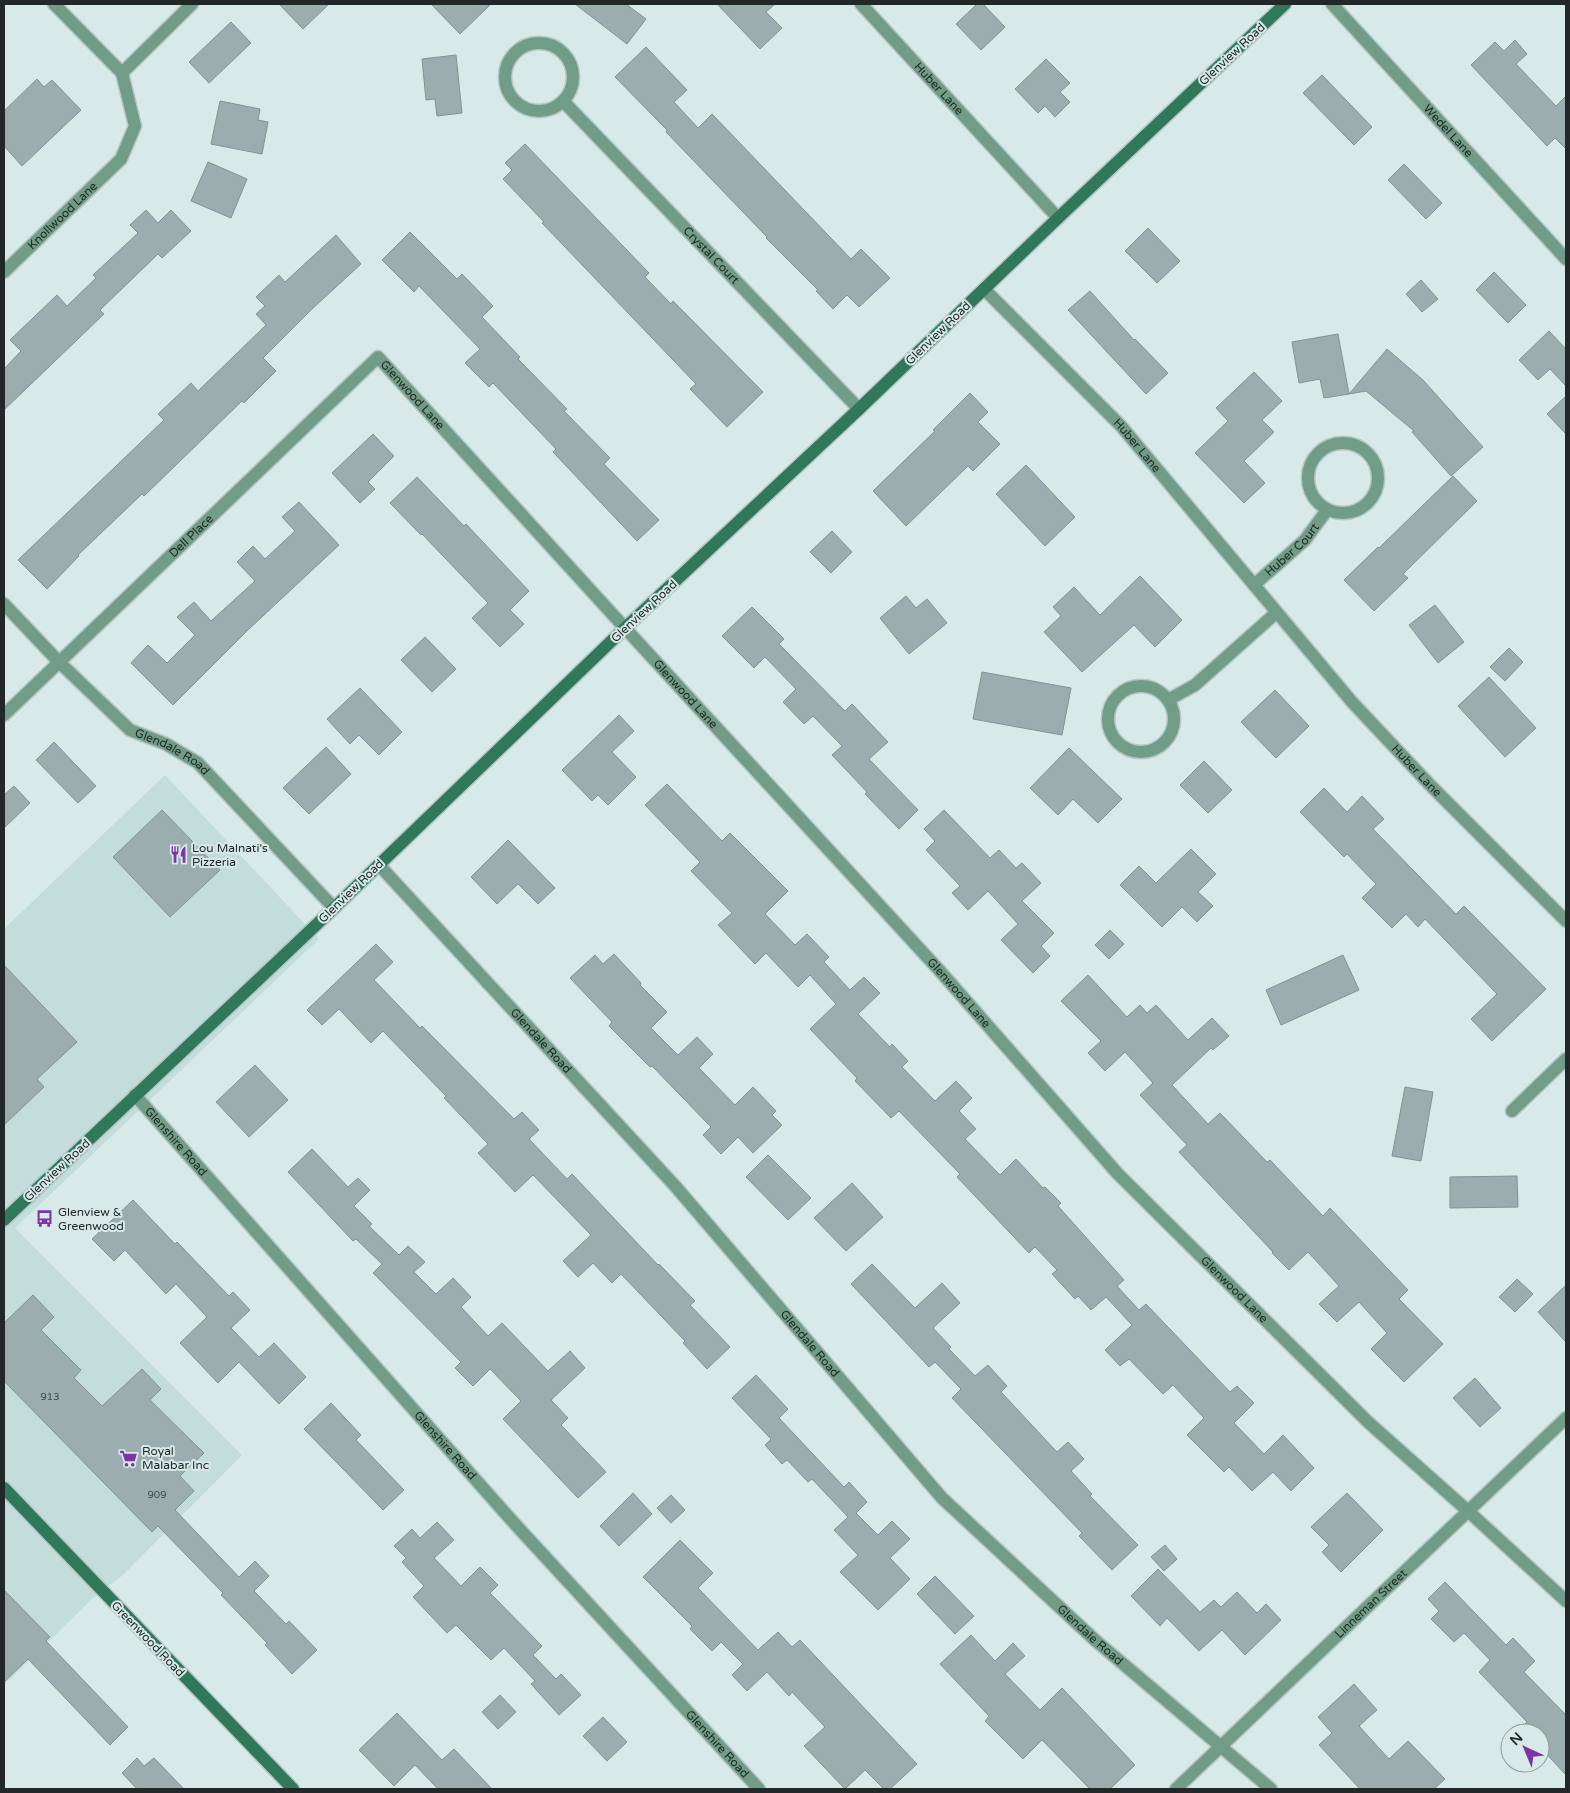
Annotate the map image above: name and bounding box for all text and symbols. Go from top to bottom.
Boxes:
street label: Glenview Road [1196,20,1268,88]
street label: Huber Lane [911,60,967,118]
street label: Wedel Lane [1421,101,1476,160]
street label: Knollwood Lane [25,179,100,252]
street label: Crystal Court [680,224,742,287]
street label: Glenview Road [903,298,973,368]
street label: Glenwood Lane [378,357,448,432]
street label: Huber Lane [1111,416,1164,475]
street label: Dell Place [166,511,216,560]
street label: Huber Court [1262,520,1322,579]
street label: Glenview Road [608,577,680,645]
street label: Glenwood Lane [650,657,721,732]
street label: Glendale Road [133,726,212,778]
street label: Huber Lane [1389,742,1445,800]
place label: Lou Malnati's Pizzeria [192,841,268,869]
restaurant icon: Lou Malnati's Pizzeria [168,845,188,865]
street label: Glenview Road [316,856,386,926]
street label: Glenwood Lane [924,955,994,1031]
street label: Glendale Road [508,1005,575,1076]
street label: Glenshire Road [142,1104,210,1179]
street label: Glenview Road [21,1136,93,1204]
place label: Glenview & Greenwood [58,1205,124,1233]
bus stop icon: Glenview & Greenwood [34,1209,54,1229]
street label: Glenwood Lane [1198,1253,1271,1326]
street label: Glendale Road [777,1307,842,1380]
house number: 913 [41,1391,59,1403]
street label: Glenshire Road [411,1408,479,1483]
place label: Royal Malabar Inc [142,1444,209,1472]
supermarket icon: Royal Malabar Inc [118,1448,138,1468]
house number: 909 [148,1489,166,1501]
street label: Linneman Street [1332,1566,1410,1641]
street label: Greenwood Road [109,1598,187,1680]
street label: Glendale Road [1054,1602,1126,1668]
street label: Glenshire Road [683,1707,752,1781]
north arrow [1500,1723,1550,1773]
text: N [1506,1729,1526,1749]

